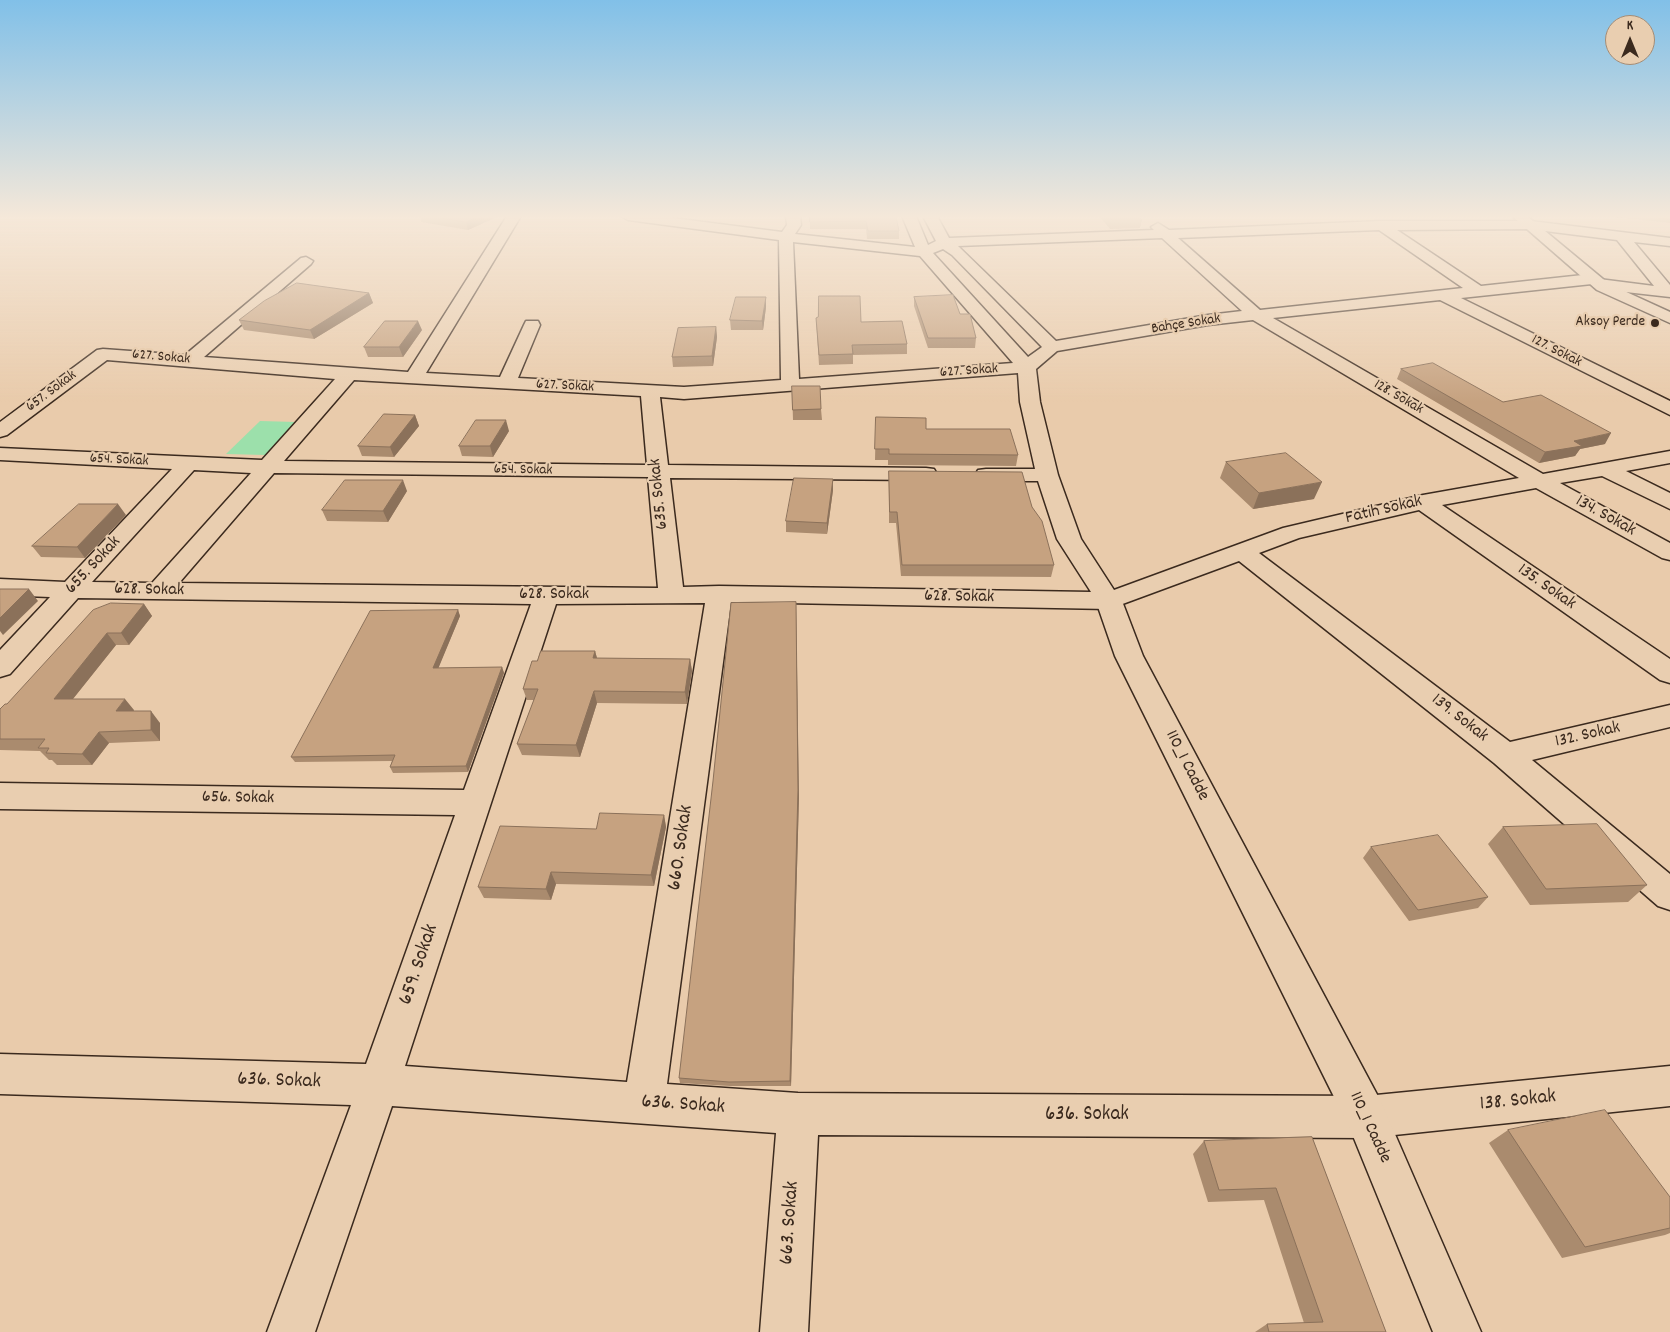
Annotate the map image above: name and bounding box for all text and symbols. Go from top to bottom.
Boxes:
north arrow [1605,15,1655,65]
text: K [1627,16,1633,36]
street label: Bahçe Sokak [1150,311,1222,339]
place label: Aksoy Perde [1576,314,1645,332]
marker: Aksoy Perde [1649,317,1661,329]
street label: 127. Sokak [1528,332,1584,372]
street label: 627. Sokak [131,346,191,370]
street label: 627. Sokak [939,361,999,383]
street label: 657. Sokak [23,367,81,417]
street label: 627. Sokak [535,376,595,398]
street label: 128. Sokak [1370,377,1426,419]
street label: 654. Sokak [89,450,149,472]
street label: 635. Sokak [646,457,674,531]
street label: 654. Sokak [493,461,553,481]
street label: Fatih Sokak [1344,492,1424,530]
street label: 134. Sokak [1571,492,1639,542]
street label: 655. Sokak [62,532,126,600]
street label: 135. Sokak [1513,560,1579,616]
street label: 628. Sokak [114,580,184,602]
street label: 628. Sokak [519,585,589,607]
street label: 628. Sokak [924,587,994,609]
street label: 139. Sokak [1426,690,1492,748]
street label: 132. Sokak [1553,718,1623,754]
street label: 110_1 Cadde [1159,727,1213,805]
street label: 656. Sokak [202,788,274,810]
street label: 660. Sokak [664,804,700,892]
street label: 659. Sokak [394,921,446,1009]
street label: 636. Sokak [237,1068,321,1096]
street label: 138. Sokak [1479,1085,1557,1119]
street label: 110_1 Cadde [1343,1089,1395,1167]
street label: 636. Sokak [640,1091,726,1121]
street label: 636. Sokak [1045,1103,1129,1129]
street label: 663. Sokak [776,1180,806,1266]

